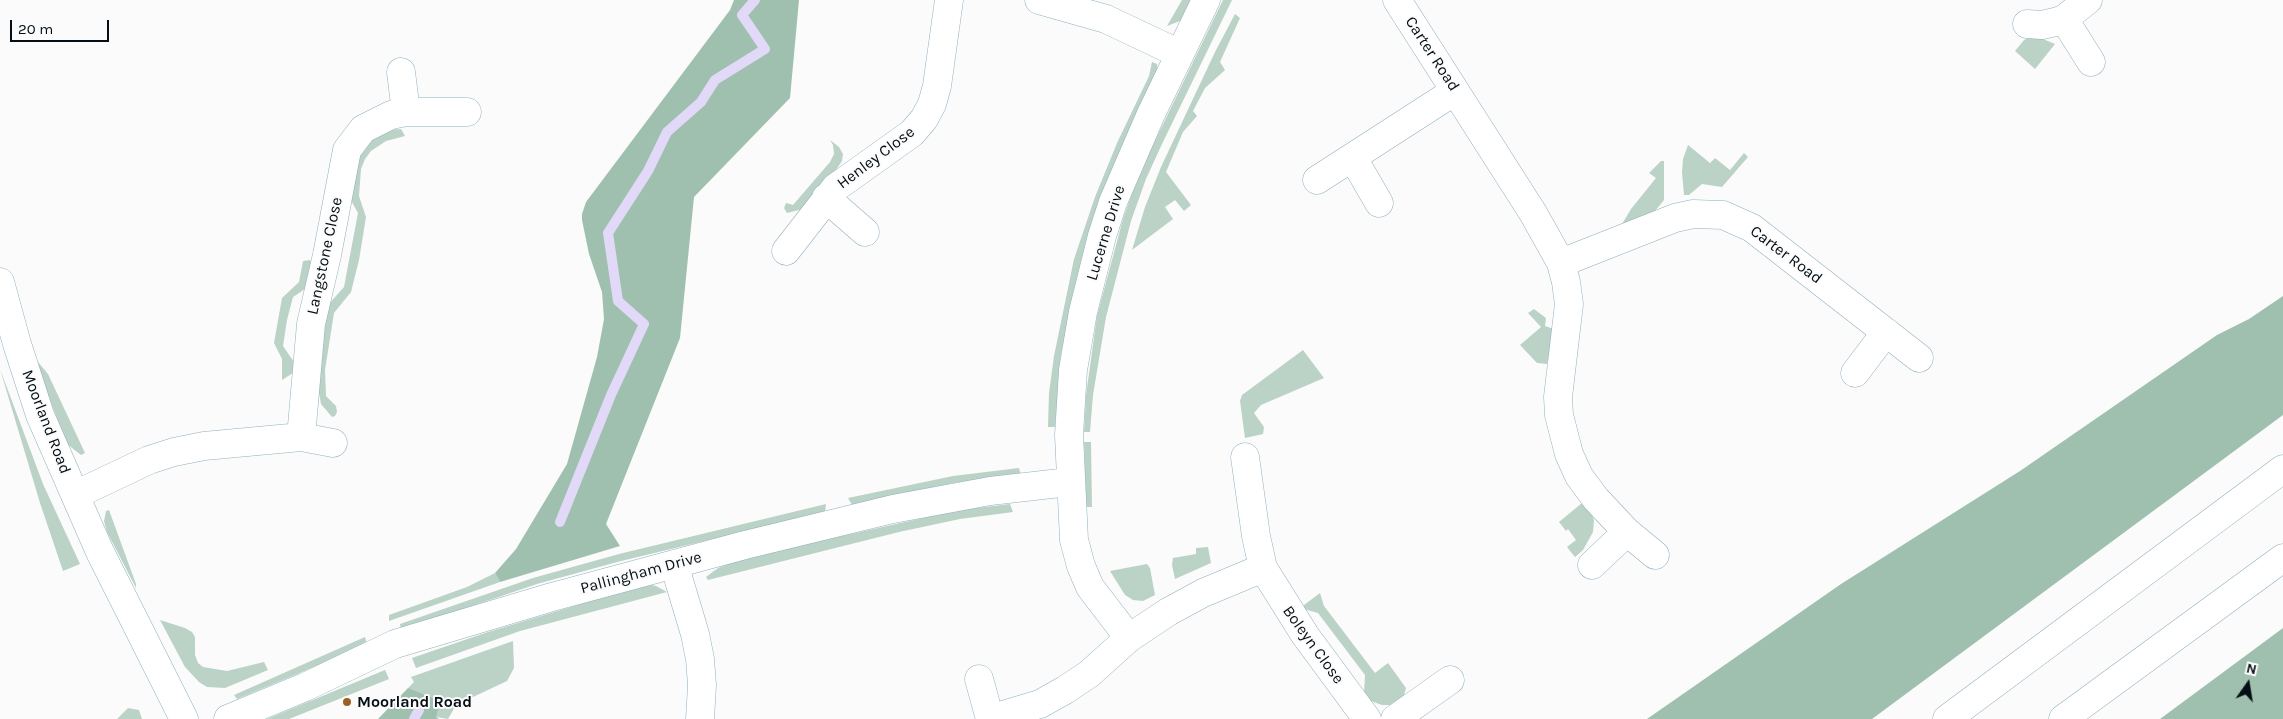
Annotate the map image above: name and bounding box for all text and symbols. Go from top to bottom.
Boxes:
scale bar [12,10,111,42]
street label: Carter Road [1401,13,1463,95]
text: 20 m [18,20,53,38]
street label: Henley Close [833,123,919,193]
street label: Lucerne Drive [1082,183,1130,283]
street label: Langstone Close [303,196,347,316]
street label: Carter Road [1746,222,1826,288]
street label: Moorland Road [17,367,75,477]
street label: Pallingham Drive [578,548,704,598]
street label: Boleyn Close [1278,602,1348,688]
north arrow [2223,659,2273,709]
text: N [2245,659,2258,678]
place label: Moorland Road [357,692,472,712]
marker: Moorland Road [341,696,353,708]

